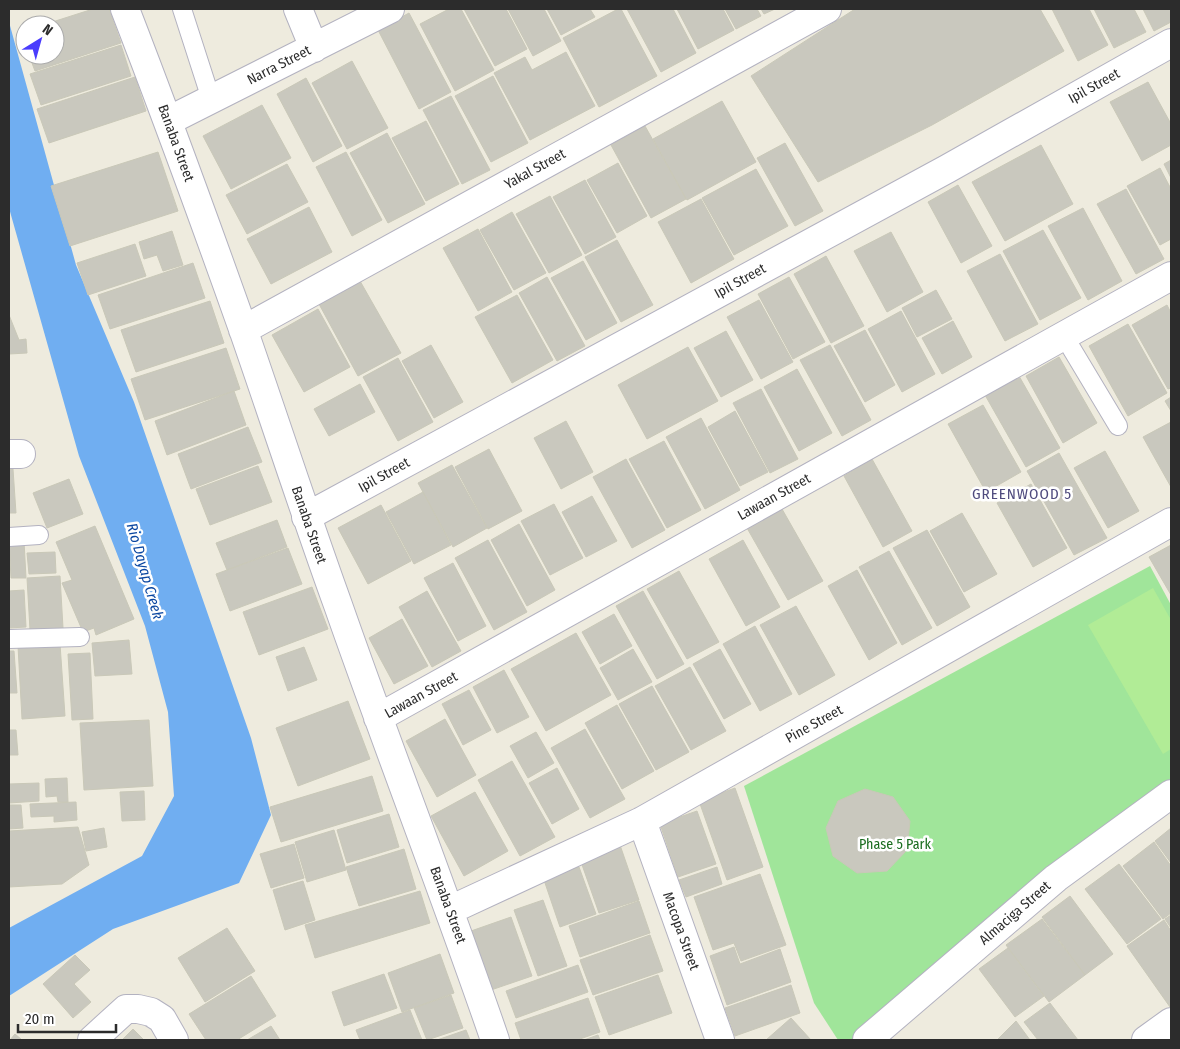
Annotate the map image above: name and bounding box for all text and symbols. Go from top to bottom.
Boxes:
north arrow [15,15,65,65]
text: N [39,21,56,39]
street label: Narra Street [244,42,314,88]
street label: Ipil Street [1065,65,1123,107]
street label: Banaba Street [154,102,198,184]
street label: Yakal Street [502,145,569,193]
street label: Ipil Street [711,260,769,302]
street label: Ipil Street [355,454,413,496]
street label: Lawaan Street [735,470,814,524]
street label: Banaba Street [288,484,330,566]
district label: GREENWOOD 5 [972,485,1072,503]
water label: Rio Dayap Creek [123,521,167,622]
street label: Lawaan Street [382,668,461,722]
street label: Pine Street [782,701,846,747]
park label: Phase 5 Park [859,836,931,853]
street label: Banaba Street [426,864,470,946]
street label: Almaciga Street [976,877,1055,949]
street label: Macopa Street [659,890,703,973]
scale bar [18,1002,115,1034]
text: 20 m [25,1010,55,1028]

